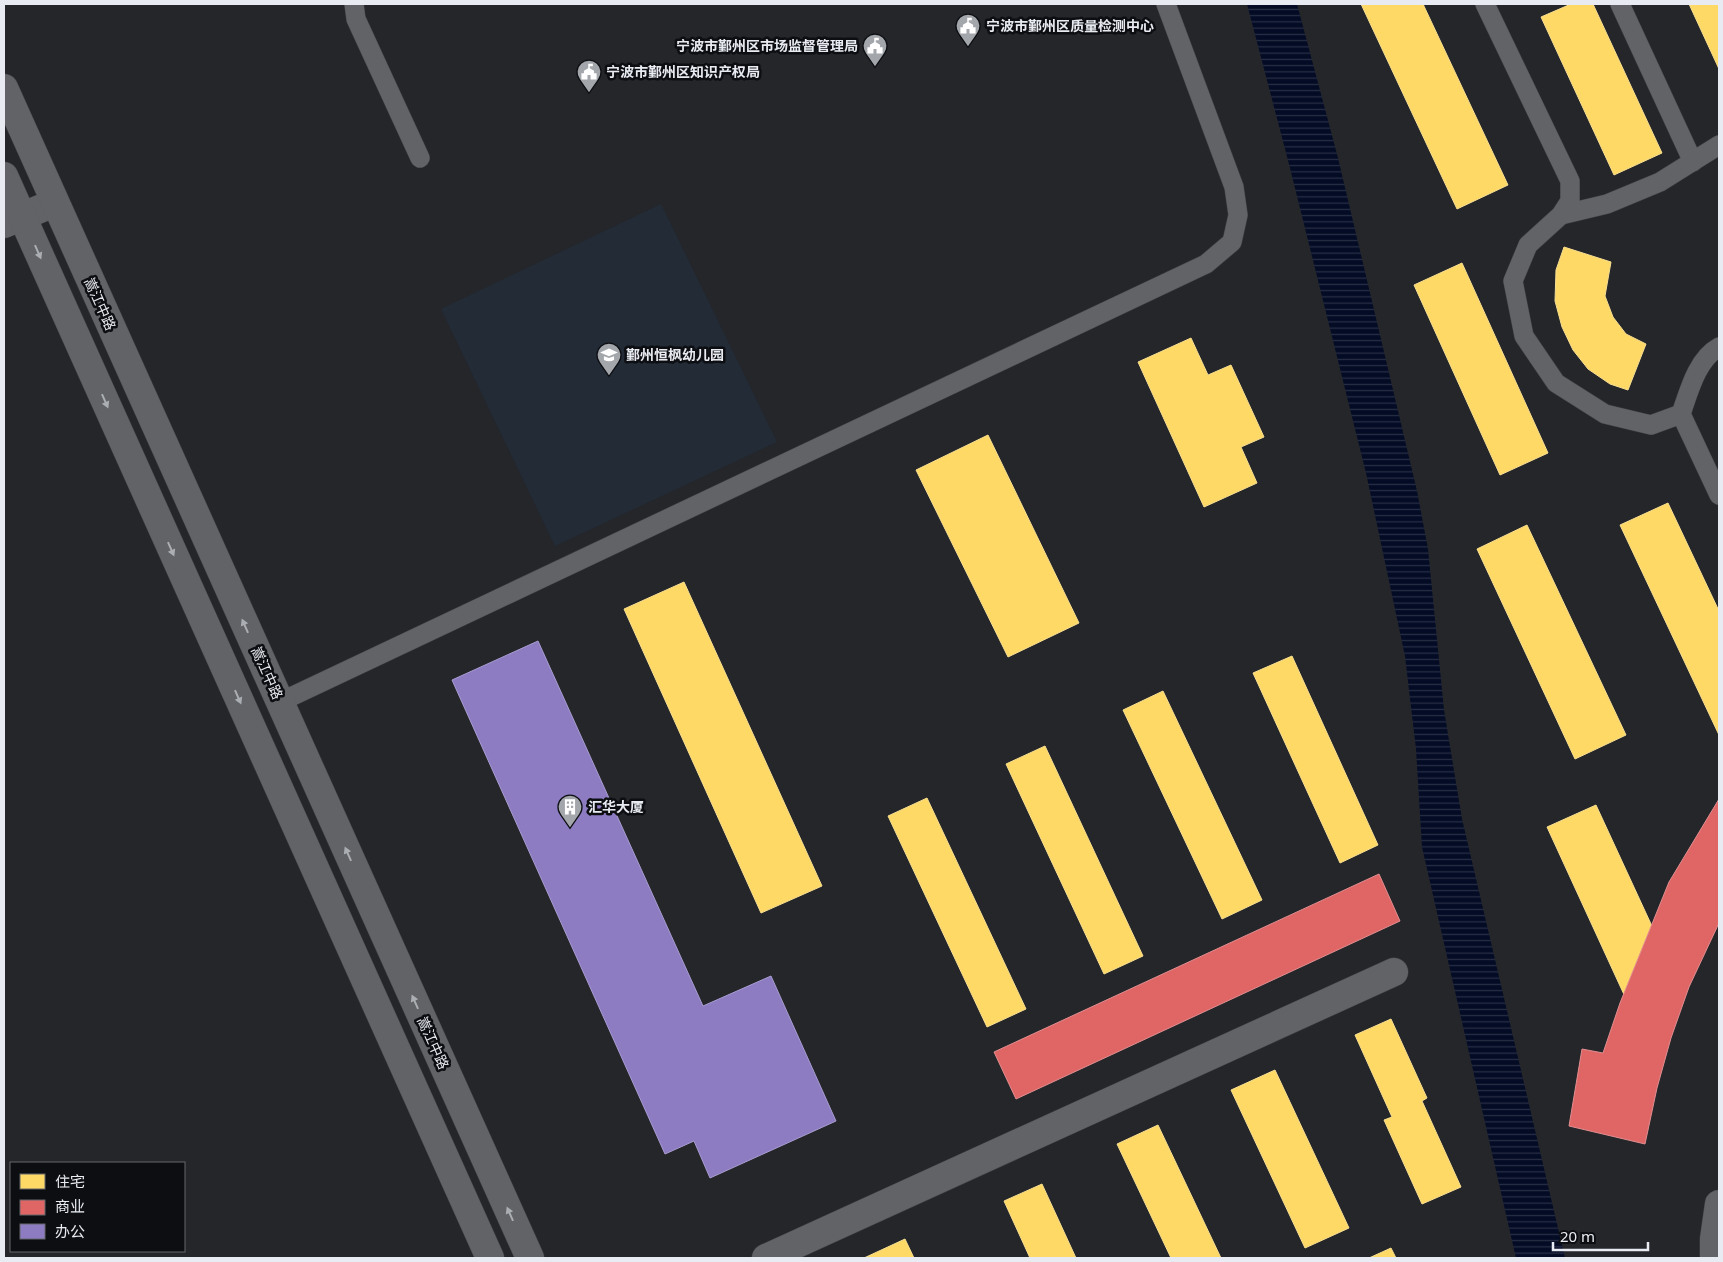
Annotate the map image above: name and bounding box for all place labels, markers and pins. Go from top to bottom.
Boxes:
public building icon: 宁波市鄞州区质量检测中心 [955,13,981,47]
place label: 宁波市鄞州区质量检测中心 [986,16,1154,35]
public building icon: 宁波市鄞州区市场监督管理局 [862,33,888,67]
place label: 宁波市鄞州区市场监督管理局 [676,36,858,55]
public building icon: 宁波市鄞州区知识产权局 [576,59,602,93]
place label: 宁波市鄞州区知识产权局 [606,62,760,81]
school or university icon: 鄞州恒枫幼儿园 [596,342,622,376]
place label: 鄞州恒枫幼儿园 [626,345,724,364]
building icon: 汇华大厦 [557,794,583,828]
place label: 汇华大厦 [588,797,644,816]

